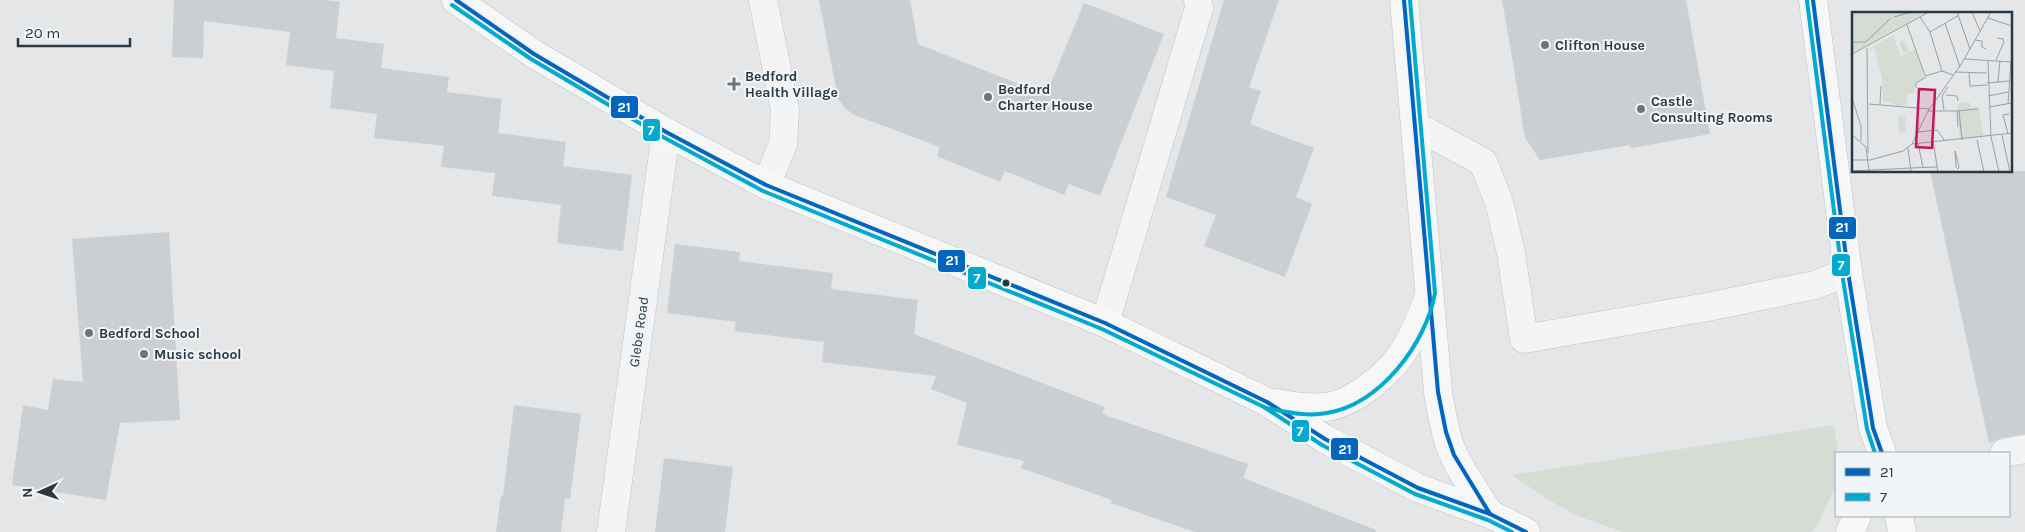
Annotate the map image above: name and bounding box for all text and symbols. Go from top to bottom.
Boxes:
inset map [1852,12,2012,172]
scale bar [18,15,130,47]
text: 20 m [25,24,60,42]
place label: Clifton House [1555,37,1645,54]
marker: Clifton House [1539,39,1551,51]
place label: Bedford Health Village [745,68,838,101]
marker: Bedford Health Village [727,77,741,91]
place label: Bedford Charter House [998,81,1093,114]
marker: Bedford Charter House [982,91,994,103]
place label: Castle Consulting Rooms [1651,93,1773,126]
line badge: 21 [610,95,639,119]
text: 21 [617,99,631,116]
marker: Castle Consulting Rooms [1635,103,1647,115]
line badge: 7 [642,118,661,142]
text: 7 [648,122,655,139]
line badge: 21 [1828,216,1857,240]
text: 21 [1835,219,1849,236]
line badge: 21 [937,249,966,273]
text: 21 [945,252,959,269]
line badge: 7 [1831,253,1851,277]
text: 7 [1838,257,1845,274]
line badge: 7 [967,266,987,290]
text: 7 [974,270,981,287]
unlabelled marker [1001,278,1011,288]
street label: Glebe Road [626,296,652,368]
place label: Bedford School [99,325,200,342]
marker: Bedford School [83,327,95,339]
place label: Music school [154,346,242,363]
marker: Music school [138,348,150,360]
line badge: 7 [1291,419,1310,443]
text: 7 [1297,423,1304,440]
line badge: 21 [1330,437,1359,461]
text: 21 [1338,441,1352,458]
legend [1835,452,2010,517]
text: 21 [1880,463,1894,481]
north arrow [15,467,65,517]
text: N [19,487,36,498]
text: 7 [1880,488,1887,506]

